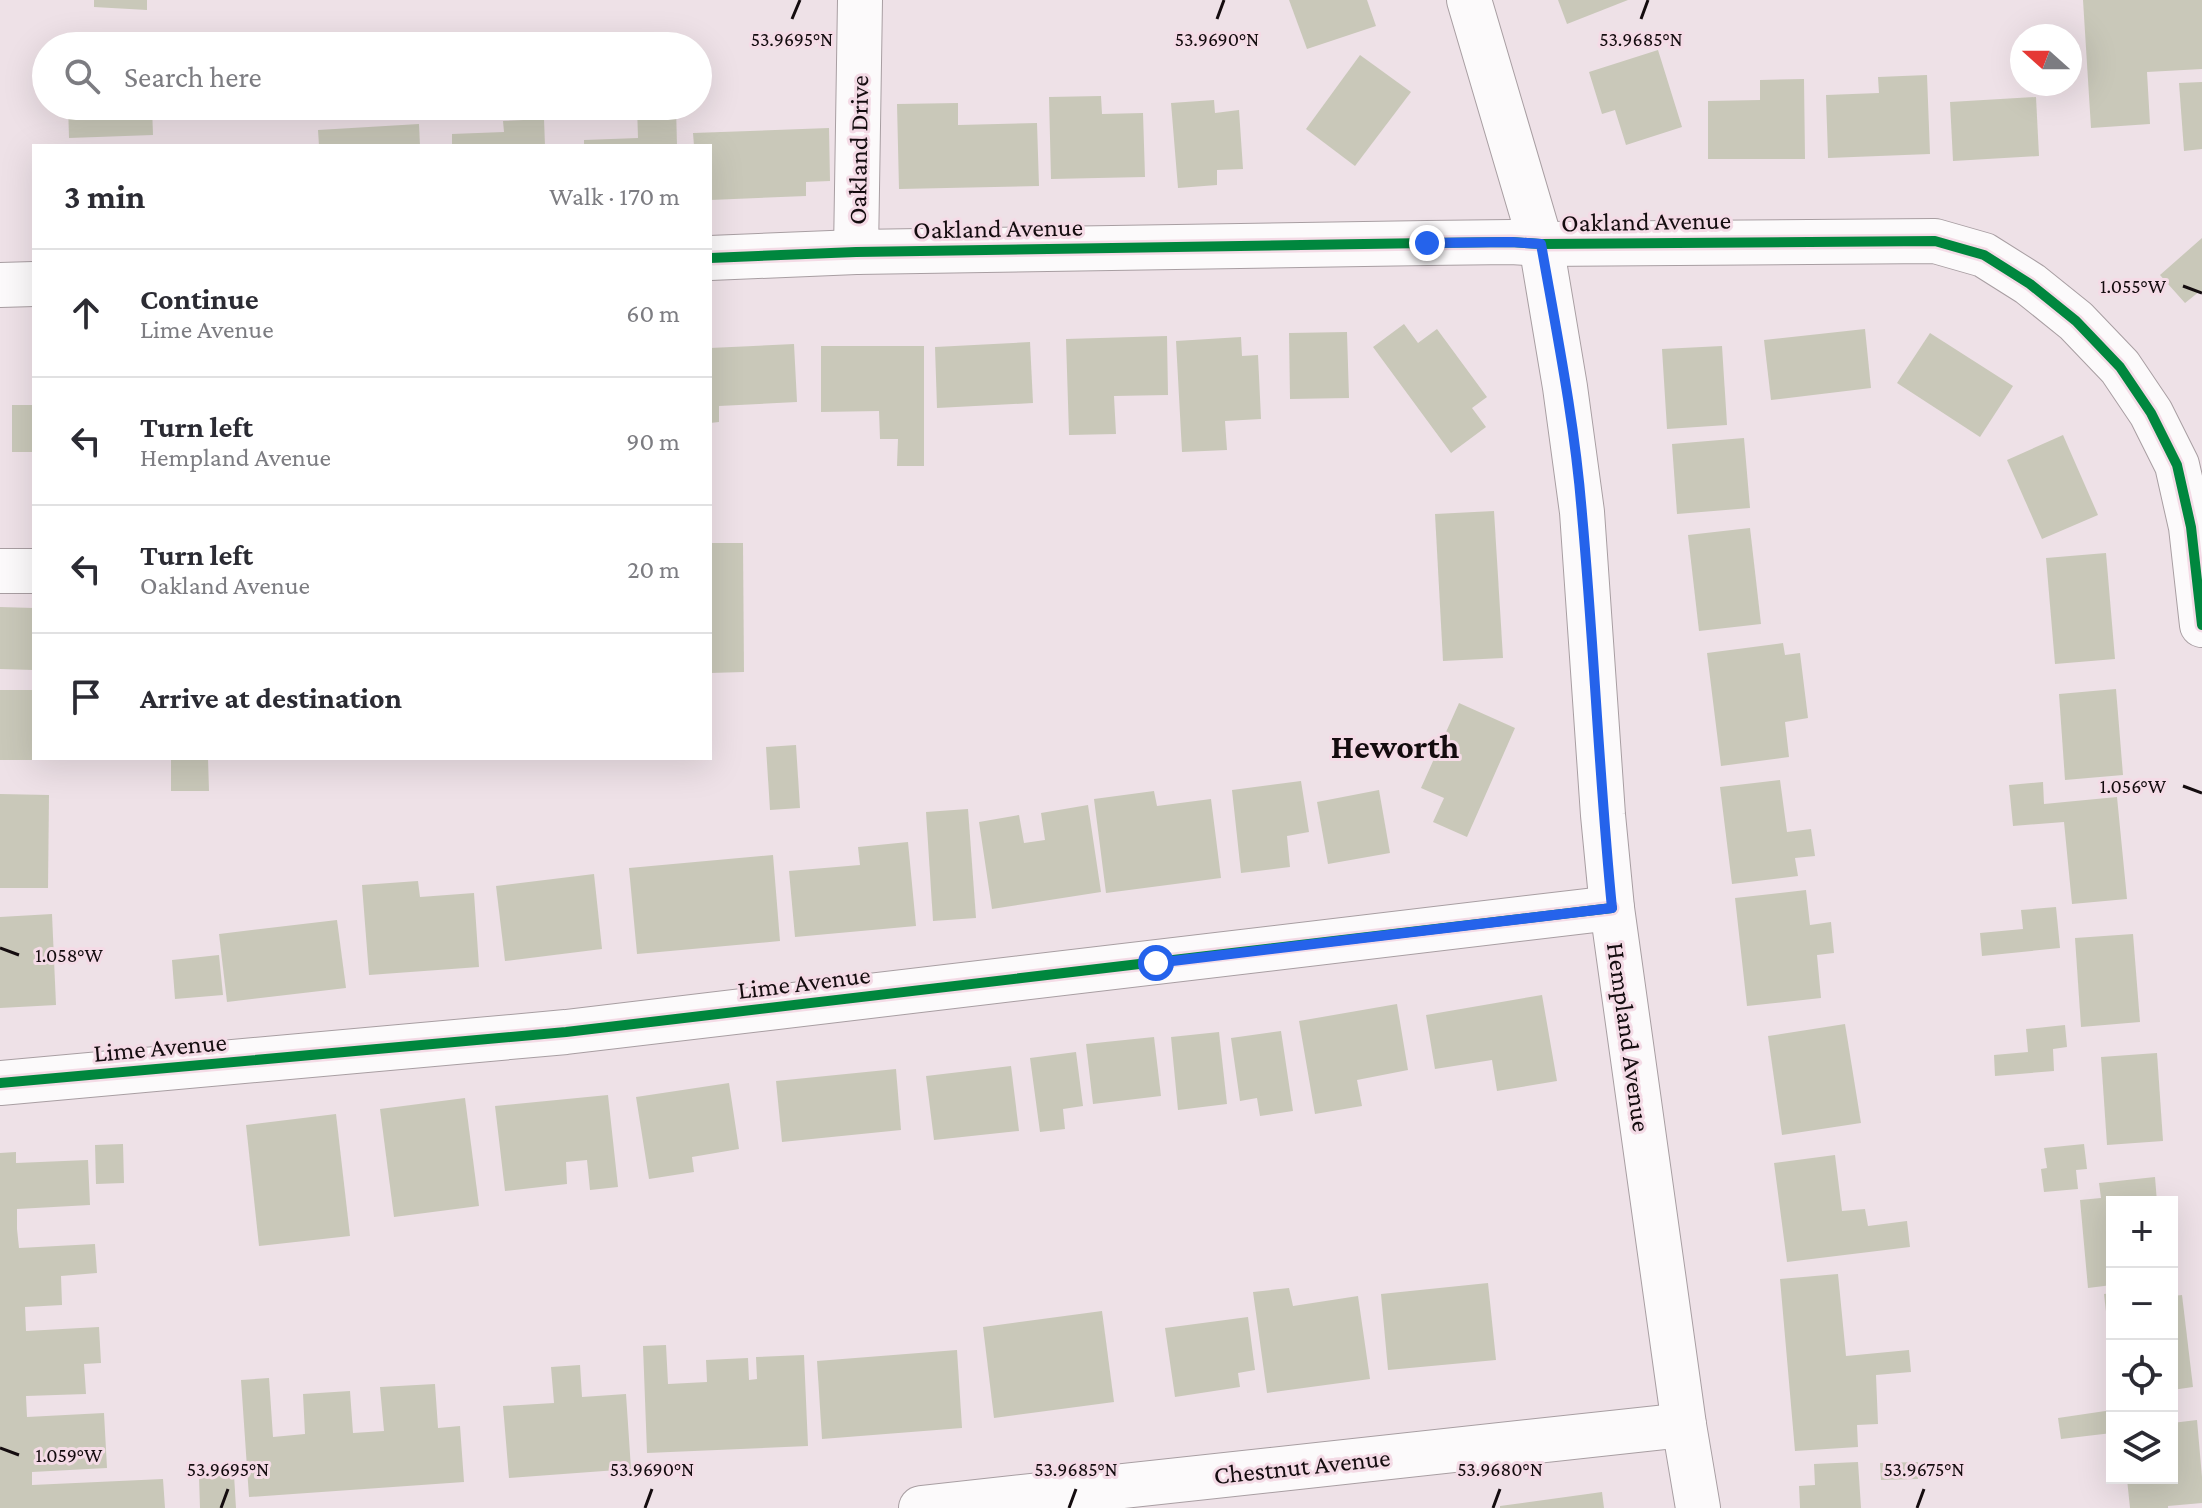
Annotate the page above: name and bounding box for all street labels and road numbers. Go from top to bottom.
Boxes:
street label: Oakland Drive [843,75,874,225]
street label: Oakland Avenue [1561,206,1731,237]
street label: Oakland Avenue [913,213,1083,244]
street label: Hempland Avenue [1601,940,1656,1134]
street label: Lime Avenue [736,960,872,1005]
street label: Lime Avenue [92,1027,228,1068]
street label: Chestnut Avenue [1212,1443,1392,1490]

